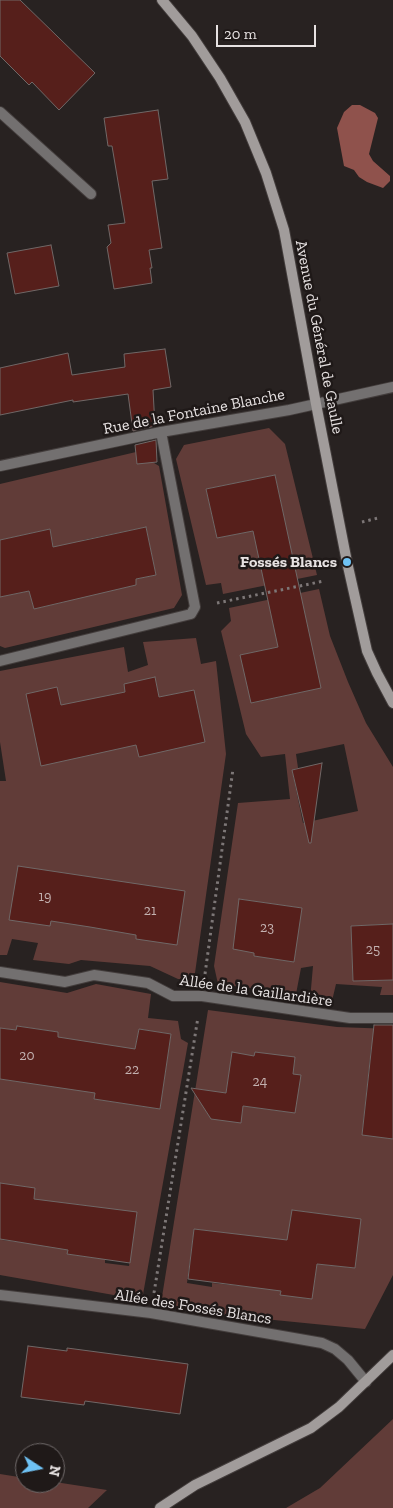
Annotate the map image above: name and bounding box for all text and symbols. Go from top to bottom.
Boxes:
scale bar [218,15,318,47]
text: 20 m [224,25,257,43]
street label: Avenue du Général de Gaulle [291,238,347,436]
street label: Rue de la Fontaine Blanche [102,385,286,439]
place label: Fossés Blancs [240,552,337,572]
marker: Fossés Blancs [341,556,353,568]
house number: 19 [39,889,51,905]
house number: 21 [144,903,156,919]
house number: 23 [260,920,274,936]
house number: 25 [366,942,380,958]
street label: Allée de la Gaillardière [178,971,334,1011]
house number: 20 [19,1048,35,1064]
house number: 22 [125,1062,139,1078]
house number: 24 [253,1074,267,1090]
street label: Allée des Fossés Blancs [113,1285,273,1329]
north arrow [15,1443,65,1493]
text: N [45,1464,64,1478]

